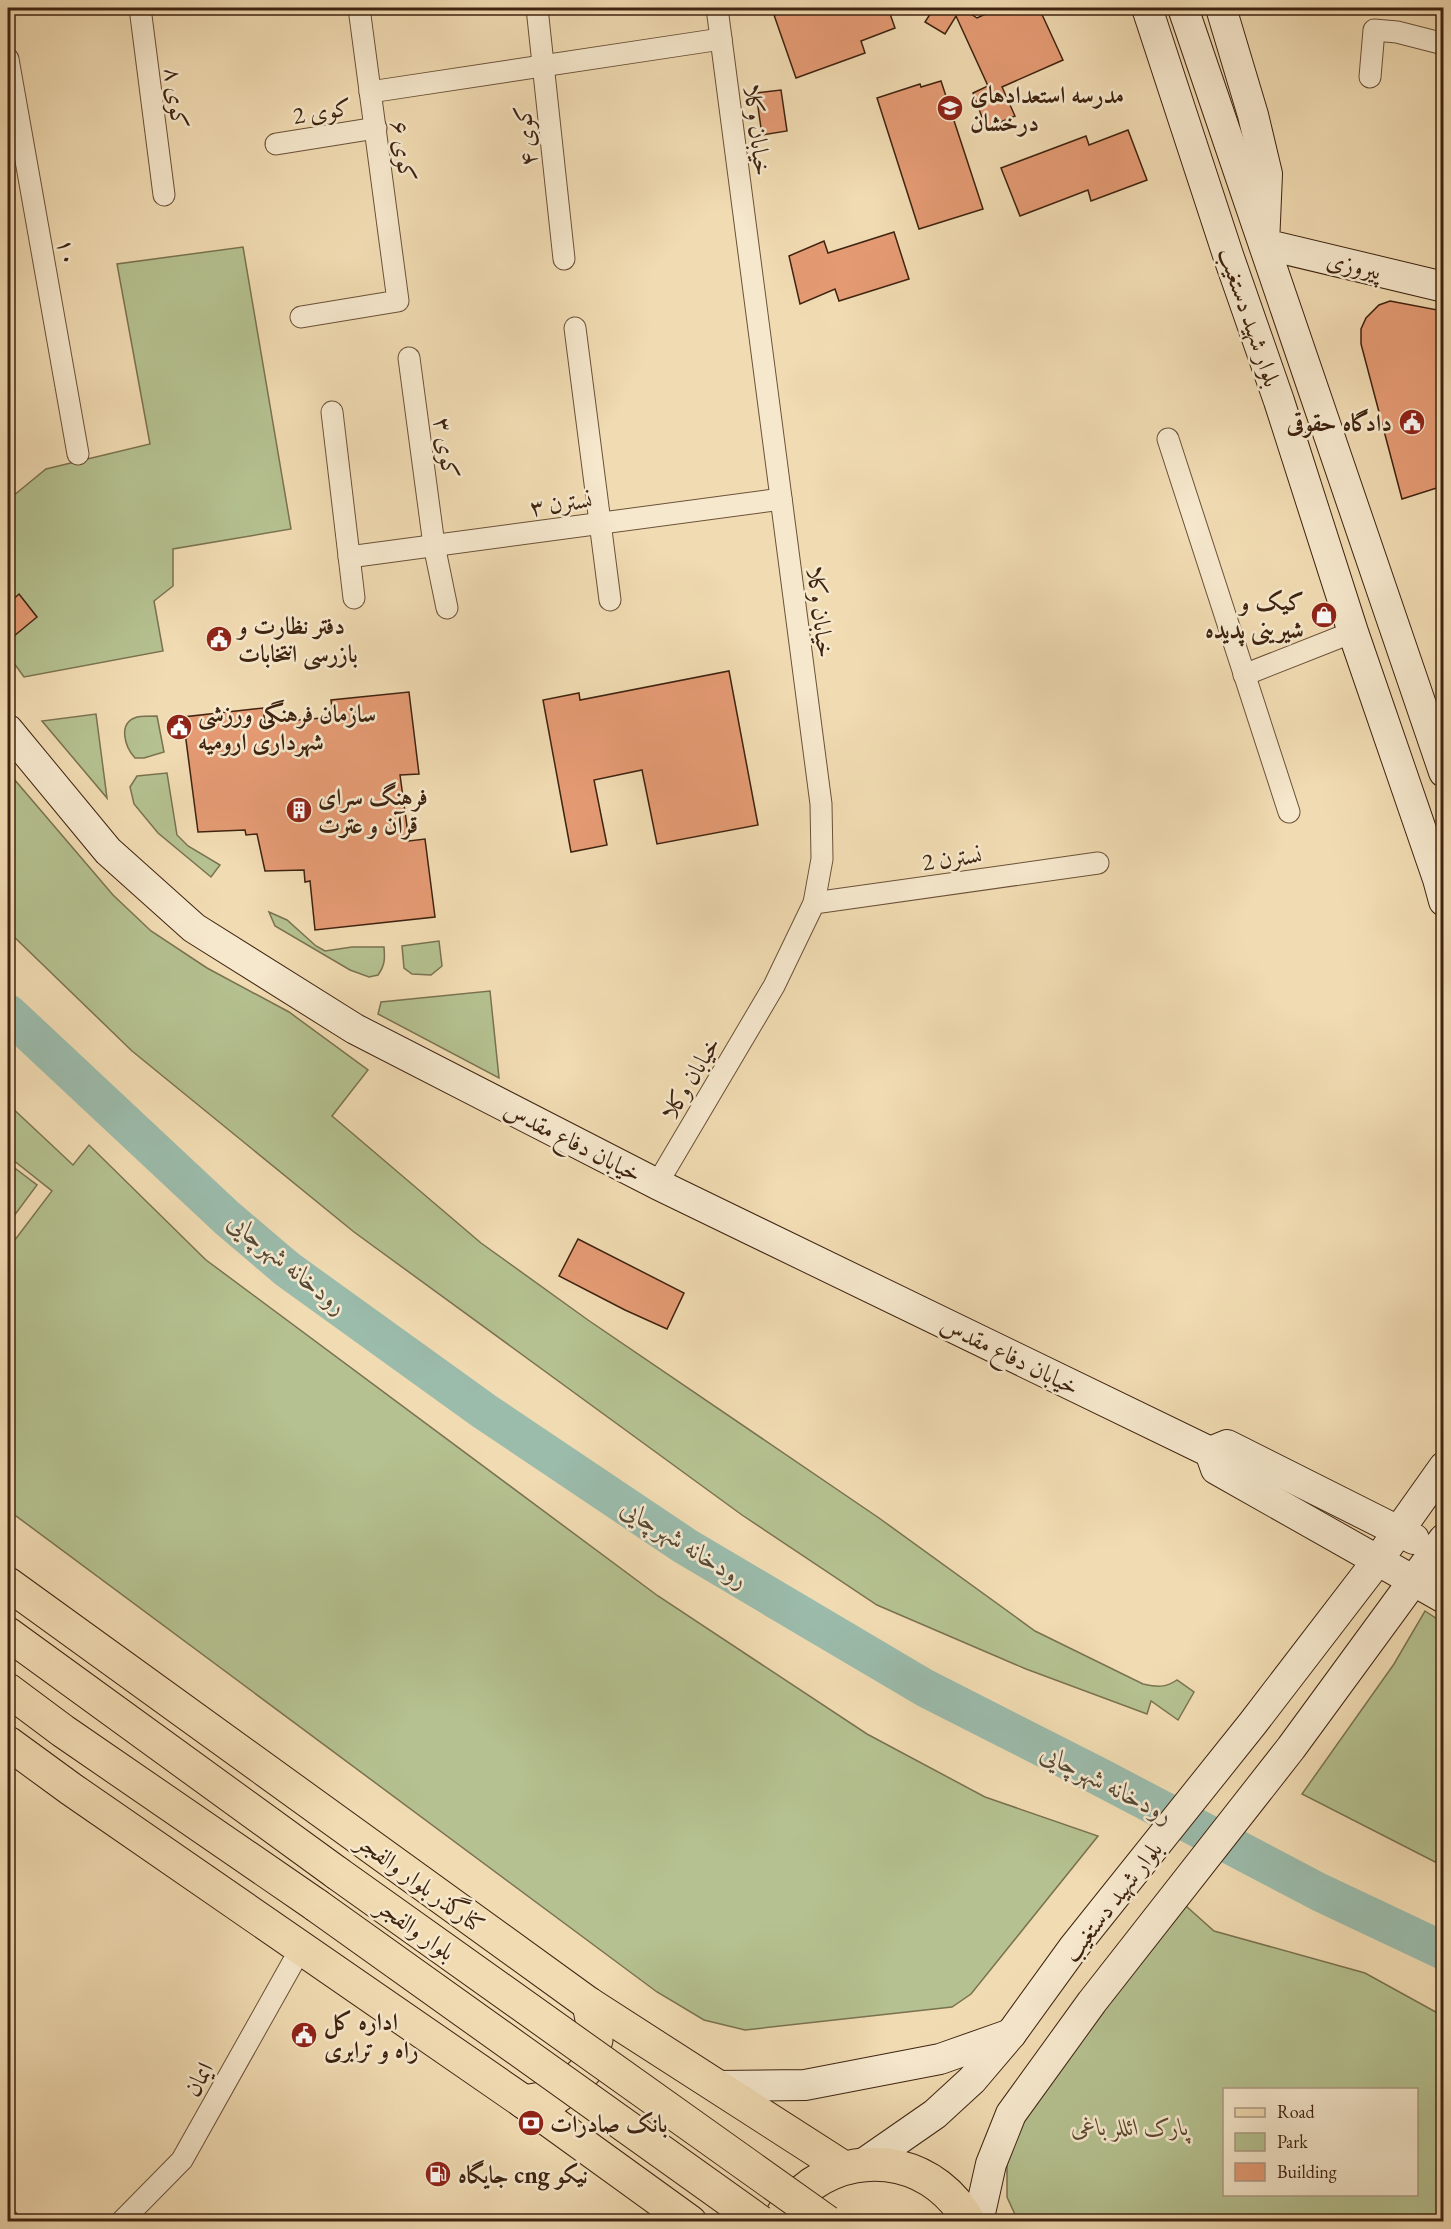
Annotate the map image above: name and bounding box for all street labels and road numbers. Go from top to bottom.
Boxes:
street label: کوی ۸ [158,66,196,130]
street label: خیابان وکلا [737,83,779,177]
street label: کوی 2 [291,91,353,131]
street label: کوی ۴ [506,104,544,168]
street label: کوی ۶ [384,119,424,183]
street label: ۱۰ [50,235,86,269]
street label: بلوار شهید دستغیب [1211,243,1288,391]
street label: پیروزی [1323,244,1386,289]
street label: کوی ۳ [427,416,467,480]
street label: نسترن ۳ [528,483,594,523]
street label: خیابان وکلا [800,565,842,659]
street label: نسترن 2 [920,838,984,878]
street label: خیابان وکلا [653,1031,727,1125]
street label: خیابان دفاع مقدس [497,1093,647,1193]
street label: خیابان دفاع مقدس [933,1308,1084,1406]
street label: کنارگذر بلوار والفجر [352,1827,490,1939]
street label: بلوار شهید دستغیب [1055,1834,1170,1968]
street label: بلوار والفجر [371,1892,461,1966]
street label: ایمان [176,2056,220,2102]

